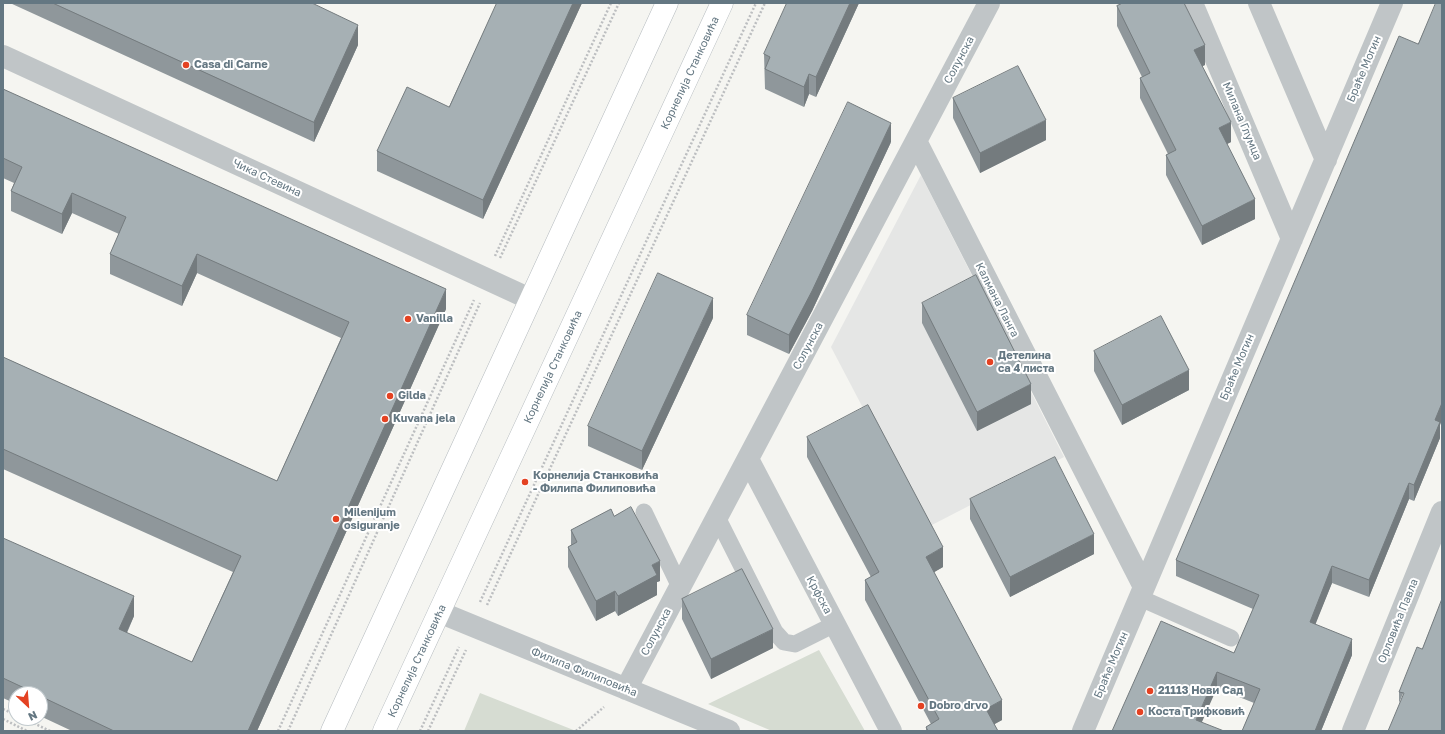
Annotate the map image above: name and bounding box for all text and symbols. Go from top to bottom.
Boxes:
street label: Корнелија Станковића [658,14,722,132]
street label: Солунска [941,34,977,86]
street label: Браће Могин [1344,34,1384,104]
place label: Casa di Carne [194,58,268,72]
marker: Casa di Carne [181,60,191,70]
street label: Милана Глумца [1220,80,1264,162]
street label: Чика Стевина [231,156,303,200]
street label: Калмана Ланга [973,261,1021,339]
street label: Корнелија Станковића [521,308,585,426]
place label: Vanilla [416,312,453,326]
marker: Vanilla [403,314,413,324]
street label: Солунска [790,320,826,372]
street label: Браће Могин [1217,332,1257,402]
place label: Детелина са 4 листа [998,349,1054,375]
marker: Детелина са 4 листа [985,357,995,367]
place label: Gilda [398,389,426,403]
marker: Gilda [385,391,395,401]
place label: Kuvana jela [393,412,455,426]
marker: Kuvana jela [380,414,390,424]
place label: Корнелија Станковића - Филипа Филиповића [533,469,658,495]
marker: Корнелија Станковића - Филипа Филиповића [520,477,530,487]
place label: Milenijum osiguranje [344,506,400,532]
marker: Milenijum osiguranje [331,514,341,524]
street label: Крфска [804,574,834,616]
street label: Орловића Павла [1375,577,1421,665]
street label: Корнелија Станковића [385,602,449,720]
street label: Солунска [638,606,674,658]
street label: Браће Могин [1091,630,1131,700]
street label: Филипа Филиповића [529,645,639,699]
place label: 21113 Нови Сад [1158,684,1243,698]
north arrow [8,686,48,726]
marker: 21113 Нови Сад [1145,686,1155,696]
place label: Dobro drvo [929,699,988,713]
marker: Dobro drvo [916,701,926,711]
place label: Коста Трифковић [1148,705,1245,719]
marker: Коста Трифковић [1135,707,1145,717]
text: N [26,709,40,724]

